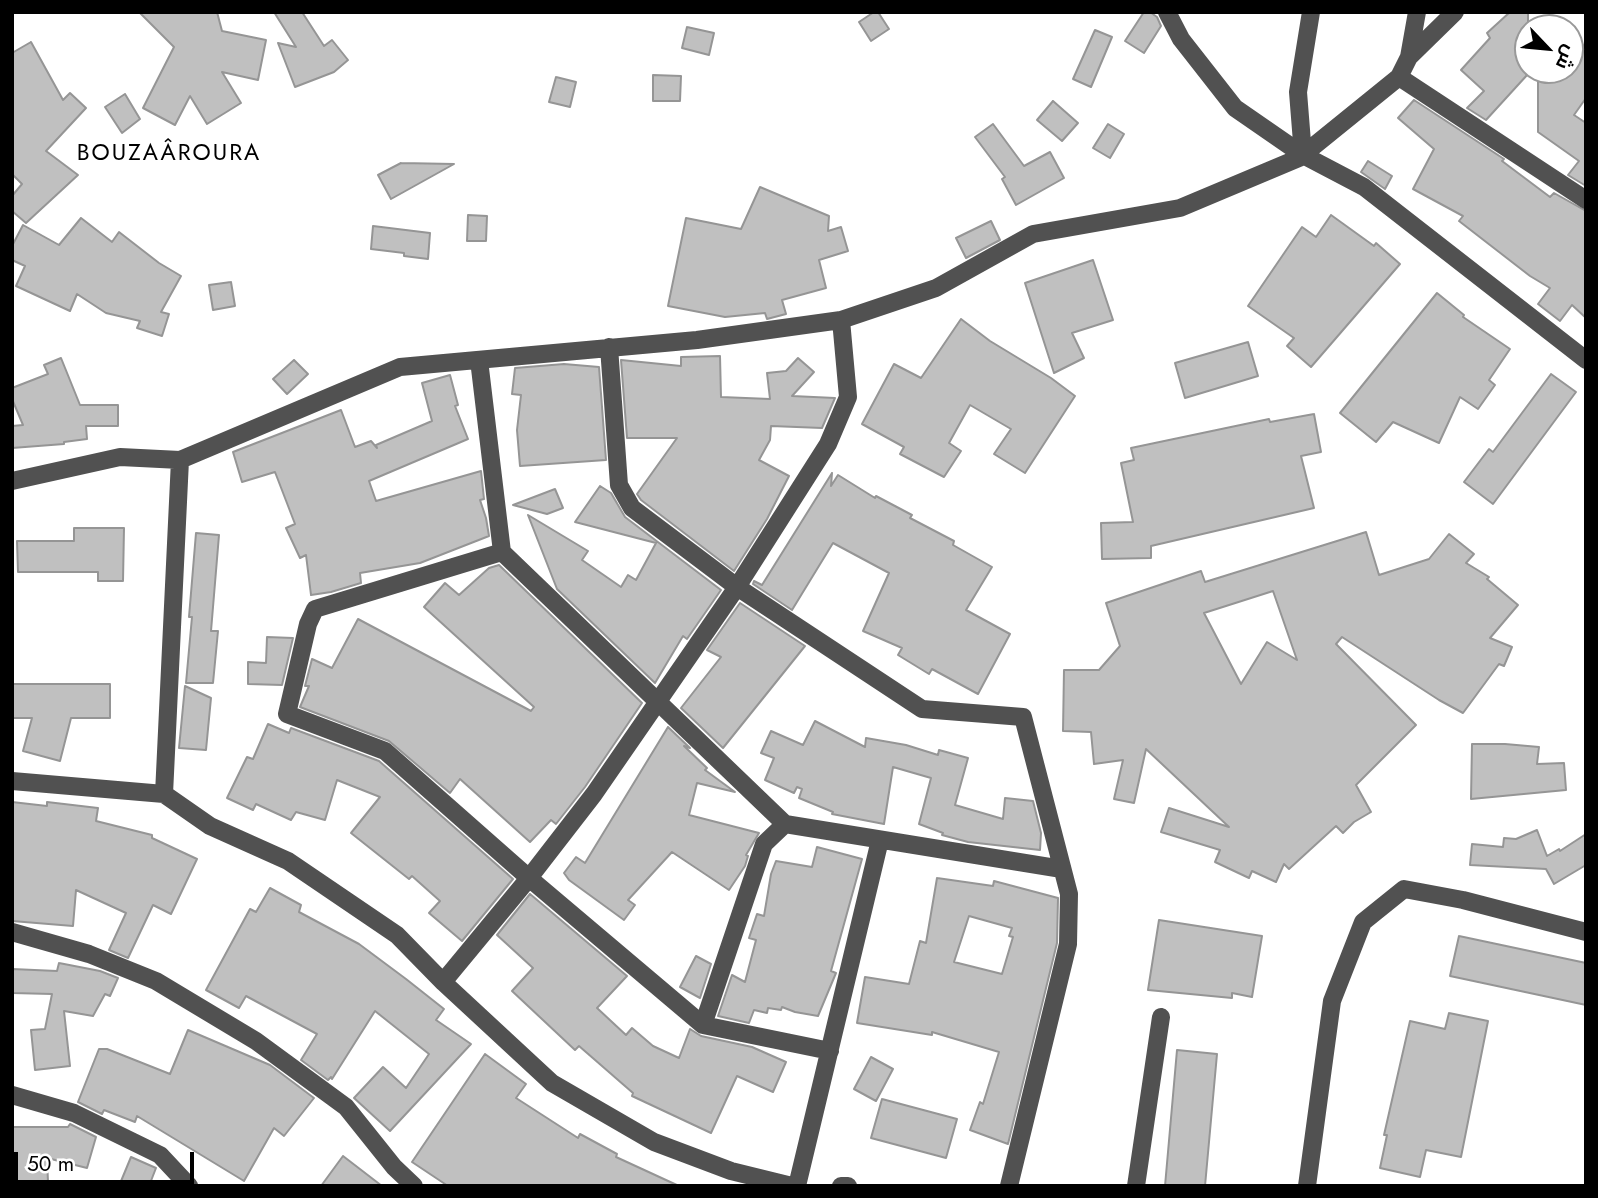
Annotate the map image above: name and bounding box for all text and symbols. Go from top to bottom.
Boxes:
north arrow [1514,14,1584,84]
text: ش [1549,41,1584,74]
district label: BOUZAÂROURA [78,140,260,168]
scale bar [18,1138,198,1182]
text: 50 m [27,1149,74,1179]

